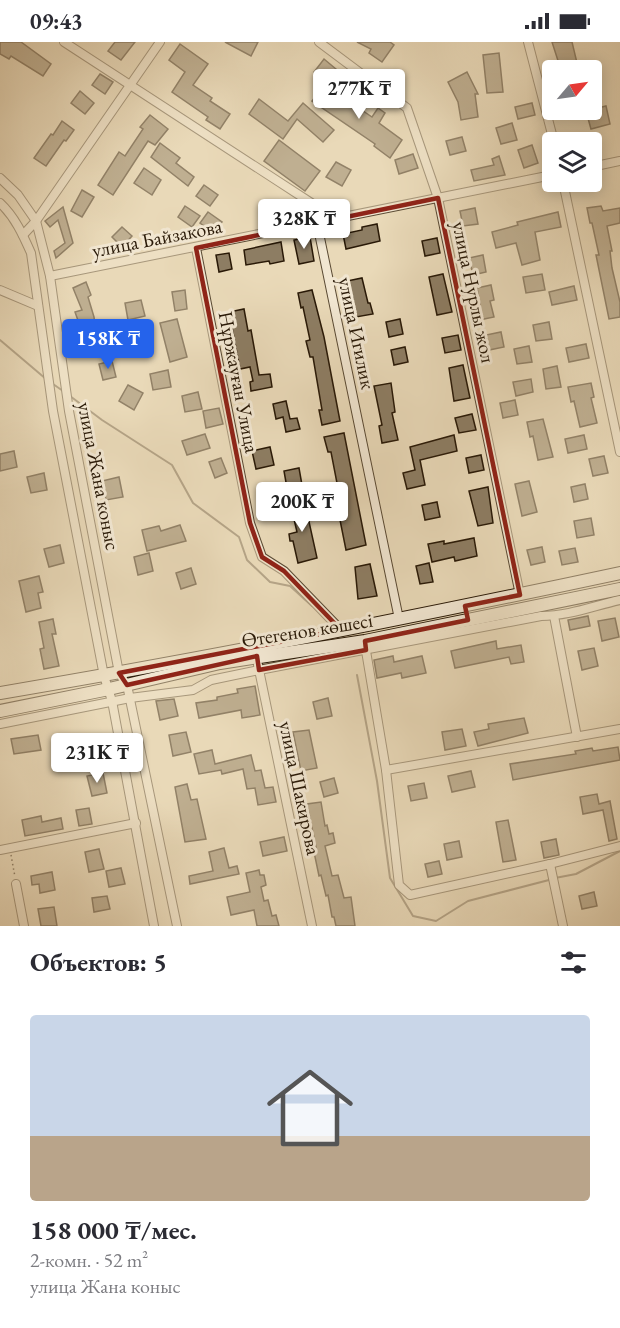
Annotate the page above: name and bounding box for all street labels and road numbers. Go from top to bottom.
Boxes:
street label: улица Байзакова [90,213,224,263]
street label: улица Нурлы жол [446,219,502,366]
street label: улица Игилик [332,274,382,392]
street label: Нұржауған Улица [213,309,265,455]
street label: улица Жана коныс [72,400,126,552]
street label: Өтегенов көшесі [240,607,375,653]
street label: улица Шакирова [273,719,327,857]

